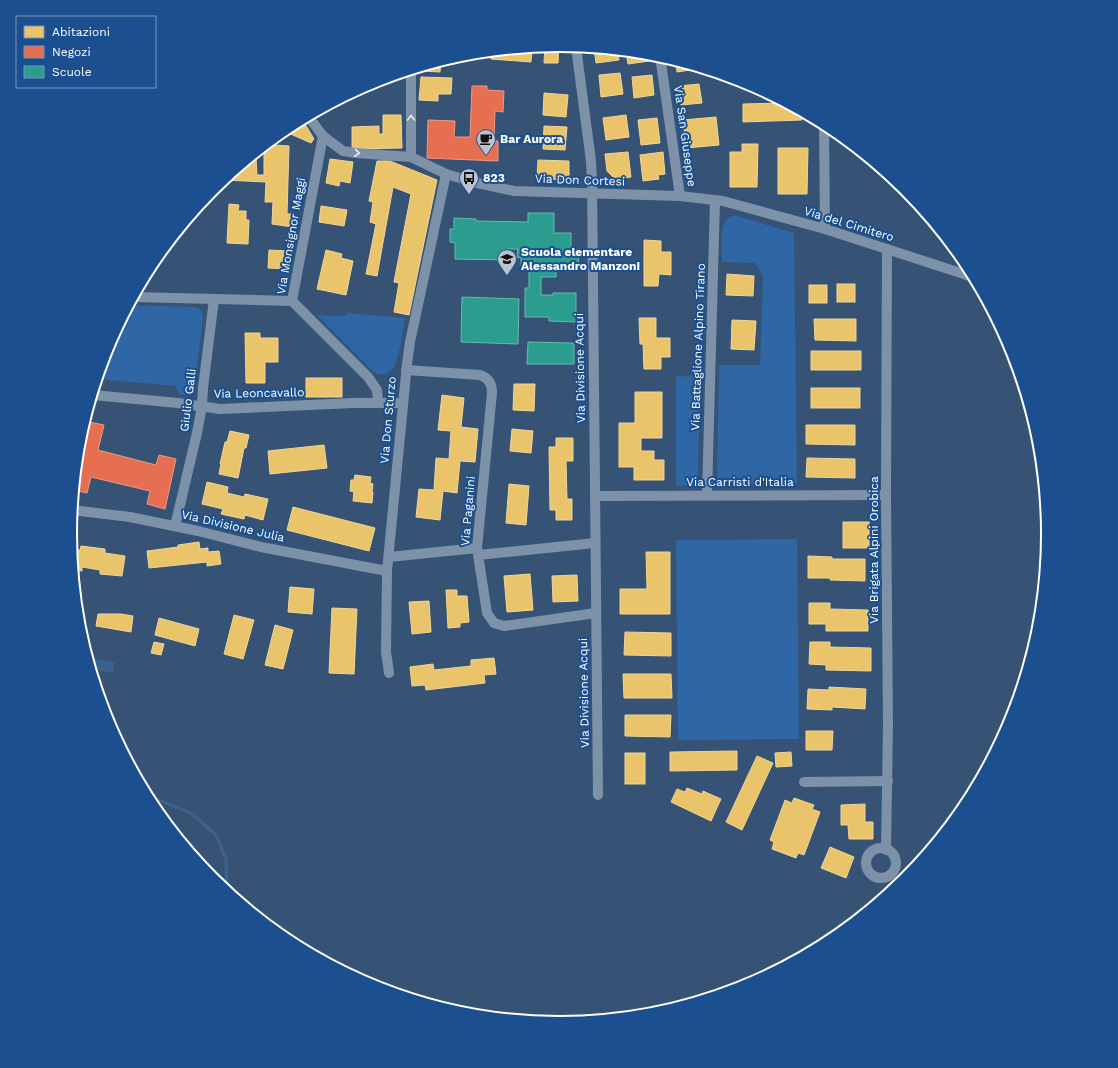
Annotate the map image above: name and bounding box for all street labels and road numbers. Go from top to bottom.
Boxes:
street label: Via San Giuseppe [671,85,699,188]
street label: Via Don Cortesi [535,171,625,189]
street label: Via Monsignor Maggi [274,176,308,296]
street label: Via del Cimitero [802,204,896,244]
street label: Via Battaglione Alpino Tirano [688,263,708,431]
street label: Via Divisione Acqui [572,313,588,423]
street label: Giulio Galli [177,368,199,432]
street label: Via Don Sturzo [377,376,399,464]
street label: Via Leoncavallo [213,385,305,401]
street label: Via Paganini [458,475,478,547]
street label: Via Carristi d'Italia [686,475,794,489]
street label: Via Brigata Alpini Orobica [867,476,881,624]
street label: Via Divisione Julia [180,507,286,545]
street label: Via Divisione Acqui [576,638,592,748]

